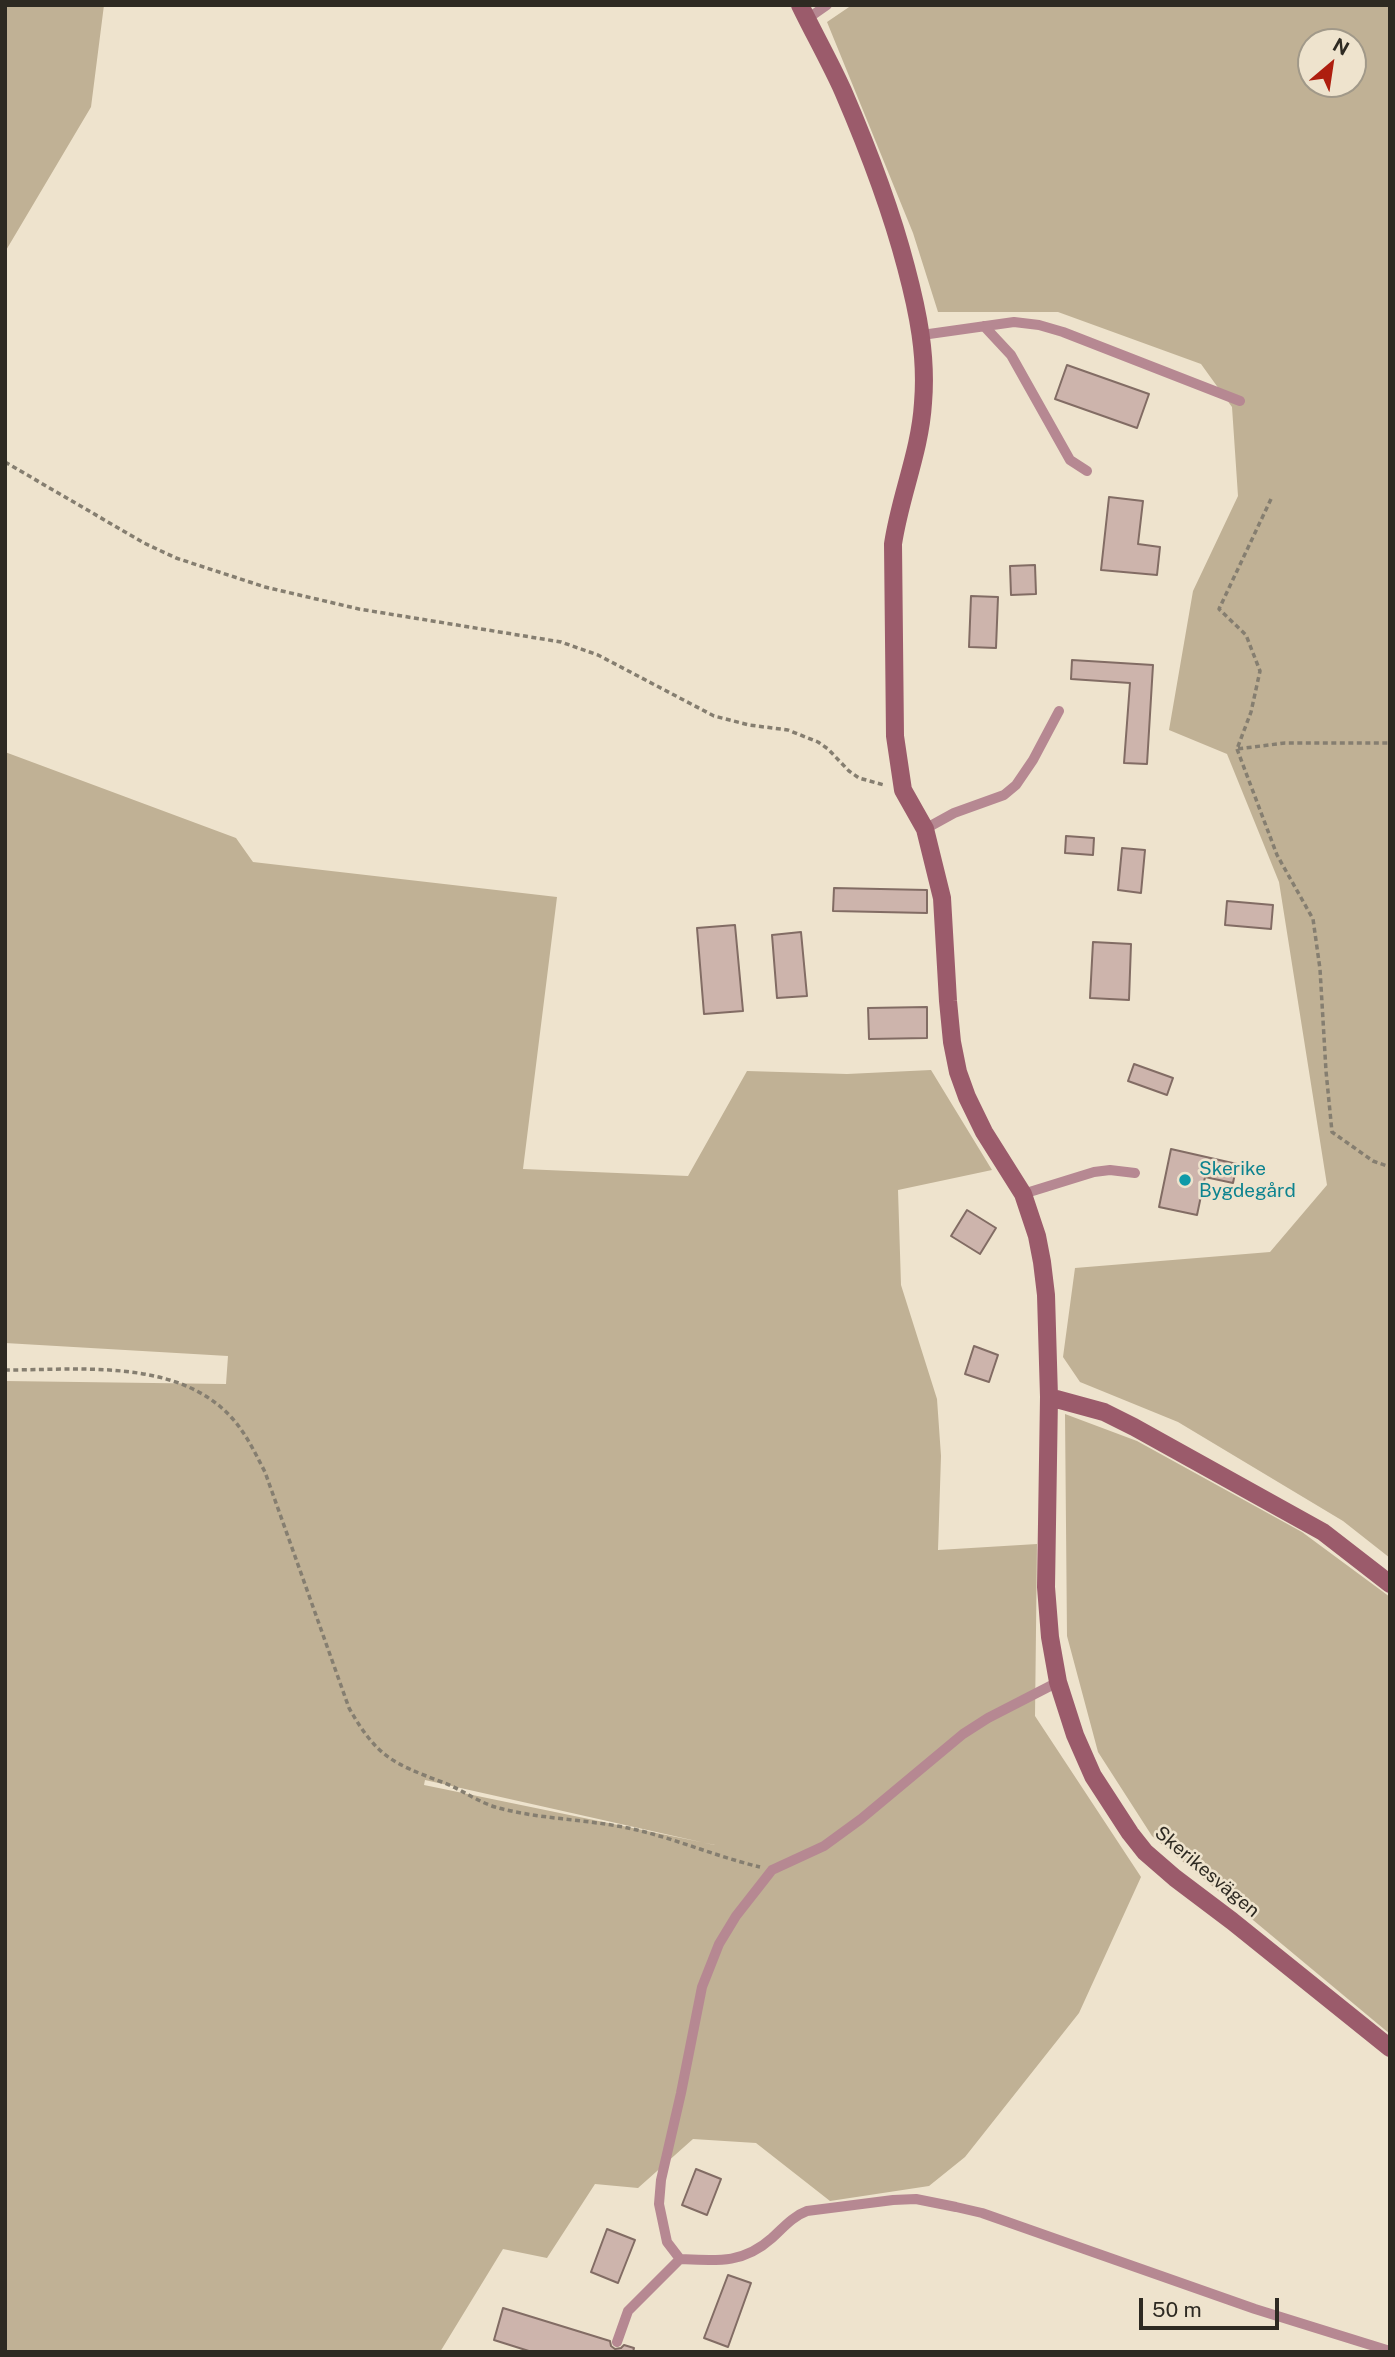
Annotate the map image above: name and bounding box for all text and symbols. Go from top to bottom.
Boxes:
north arrow [1297,28,1367,98]
text: N [1329,33,1353,60]
place label: Skerike Bygdegård [1199,1158,1296,1202]
marker: Skerike Bygdegård [1177,1172,1193,1188]
street label: Skerikesvägen [1150,1822,1264,1922]
scale bar [1143,2284,1283,2328]
text: 50 m [1152,2297,1202,2322]

